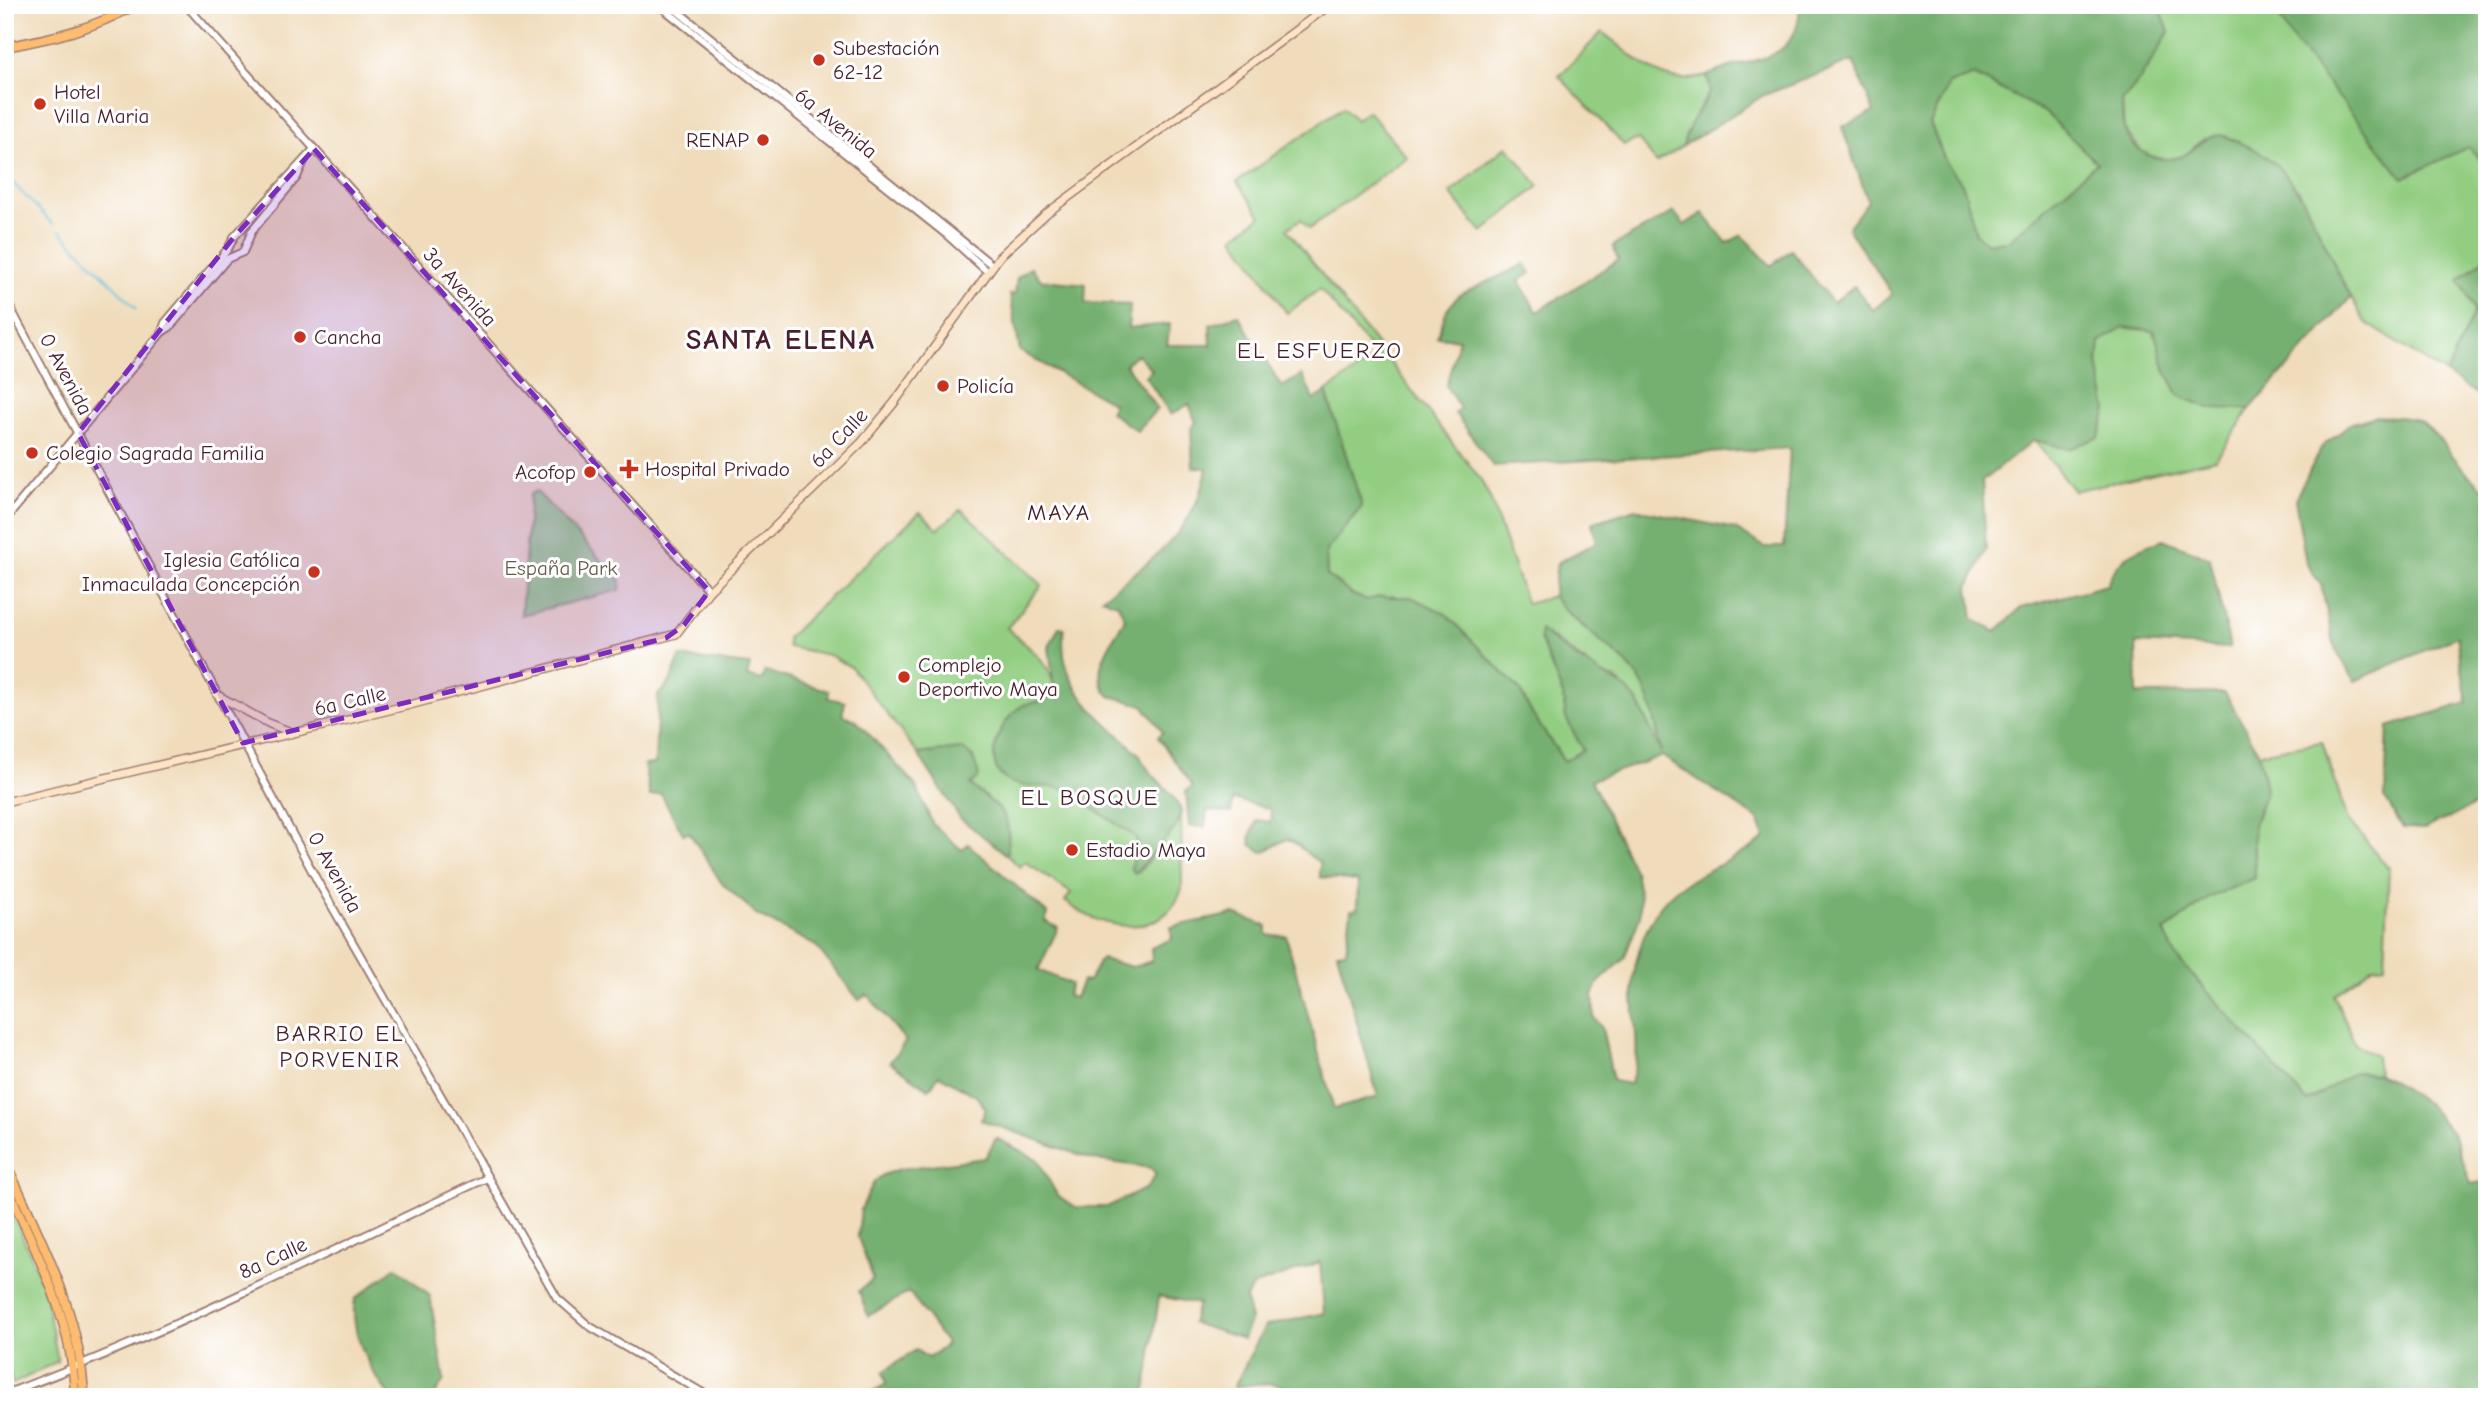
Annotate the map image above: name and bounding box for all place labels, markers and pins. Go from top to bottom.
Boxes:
place label: Subestación 62-12 [833,36,940,84]
marker: Subestación 62-12 [811,52,827,68]
place label: Hotel Villa Maria [54,80,149,128]
marker: Hotel Villa Maria [32,96,48,112]
place label: RENAP [686,128,749,152]
marker: RENAP [755,132,771,148]
place label: Cancha [314,325,382,349]
marker: Cancha [292,329,308,345]
place label: Policía [957,374,1014,398]
marker: Policía [935,378,951,394]
place label: Colegio Sagrada Familia [46,441,265,465]
marker: Colegio Sagrada Familia [24,445,40,461]
place label: Hospital Privado [645,457,790,481]
marker: Hospital Privado [619,459,639,479]
place label: Acofop [515,460,576,484]
marker: Acofop [582,464,598,480]
place label: Iglesia Católica Inmaculada Concepción [82,548,300,596]
marker: Iglesia Católica Inmaculada Concepción [306,564,322,580]
place label: Complejo Deportivo Maya [918,653,1058,701]
marker: Complejo Deportivo Maya [896,669,912,685]
place label: Estadio Maya [1086,838,1206,862]
marker: Estadio Maya [1064,842,1080,858]

